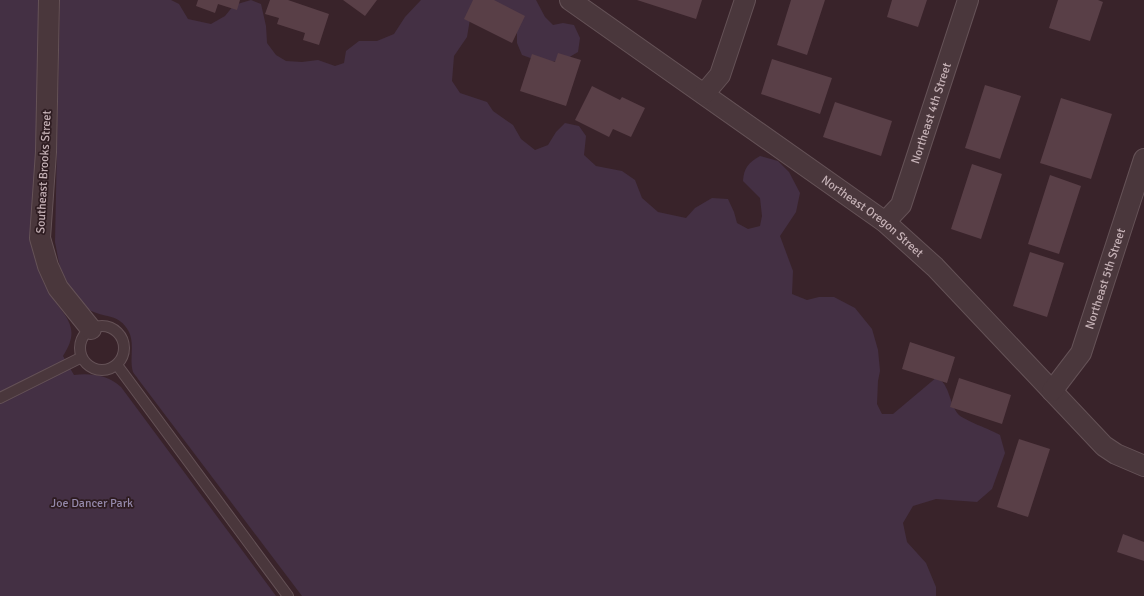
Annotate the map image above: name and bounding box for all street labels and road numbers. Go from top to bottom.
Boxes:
street label: Northeast 4th Street [908,61,955,165]
street label: Southeast Brooks Street [33,110,55,234]
street label: Northeast Oregon Street [819,172,927,261]
street label: Northeast 5th Street [1082,226,1129,331]

